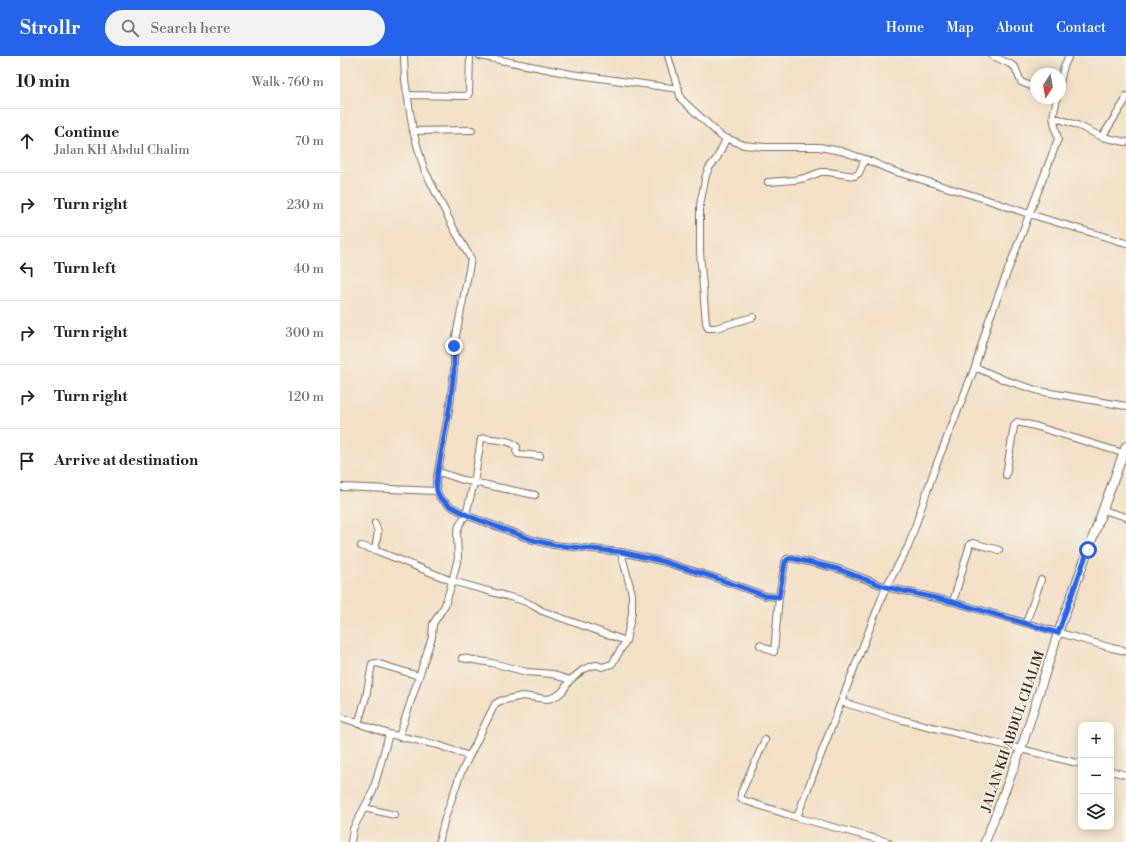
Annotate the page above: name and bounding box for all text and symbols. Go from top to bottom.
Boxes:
search box [105,10,385,46]
text: Strollr [20,16,81,40]
icon: search [119,17,141,39]
text: Search here [151,19,231,38]
text: Home [886,19,924,37]
text: Map [946,19,974,37]
text: About [996,19,1034,37]
text: Contact [1056,19,1106,37]
north arrow [1030,68,1066,104]
text: 10 min [16,71,70,93]
text: Walk · 760 m [252,74,324,90]
text: Continue [54,123,119,142]
icon: ahead [16,130,38,152]
text: 70 m [295,133,324,149]
text: Jalan KH Abdul Chalim [54,142,190,158]
icon: right [16,194,38,216]
text: Turn right [54,195,128,214]
text: 230 m [287,197,324,213]
icon: left [16,258,38,280]
text: Turn left [54,259,116,278]
text: 40 m [294,261,324,277]
icon: right [16,322,38,344]
text: Turn right [54,323,128,342]
text: 300 m [286,325,324,341]
route end [445,337,463,355]
icon: right [16,386,38,408]
text: Turn right [54,387,128,406]
text: 120 m [288,389,324,405]
icon: arrive [16,450,38,472]
text: Arrive at destination [54,451,198,470]
route start [1079,541,1097,559]
street label: JALAN KH ABDUL CHALIM [977,648,1048,815]
map controls [1078,722,1114,830]
button: + [1078,722,1114,758]
button: − [1078,758,1114,794]
button: layers [1078,794,1114,830]

